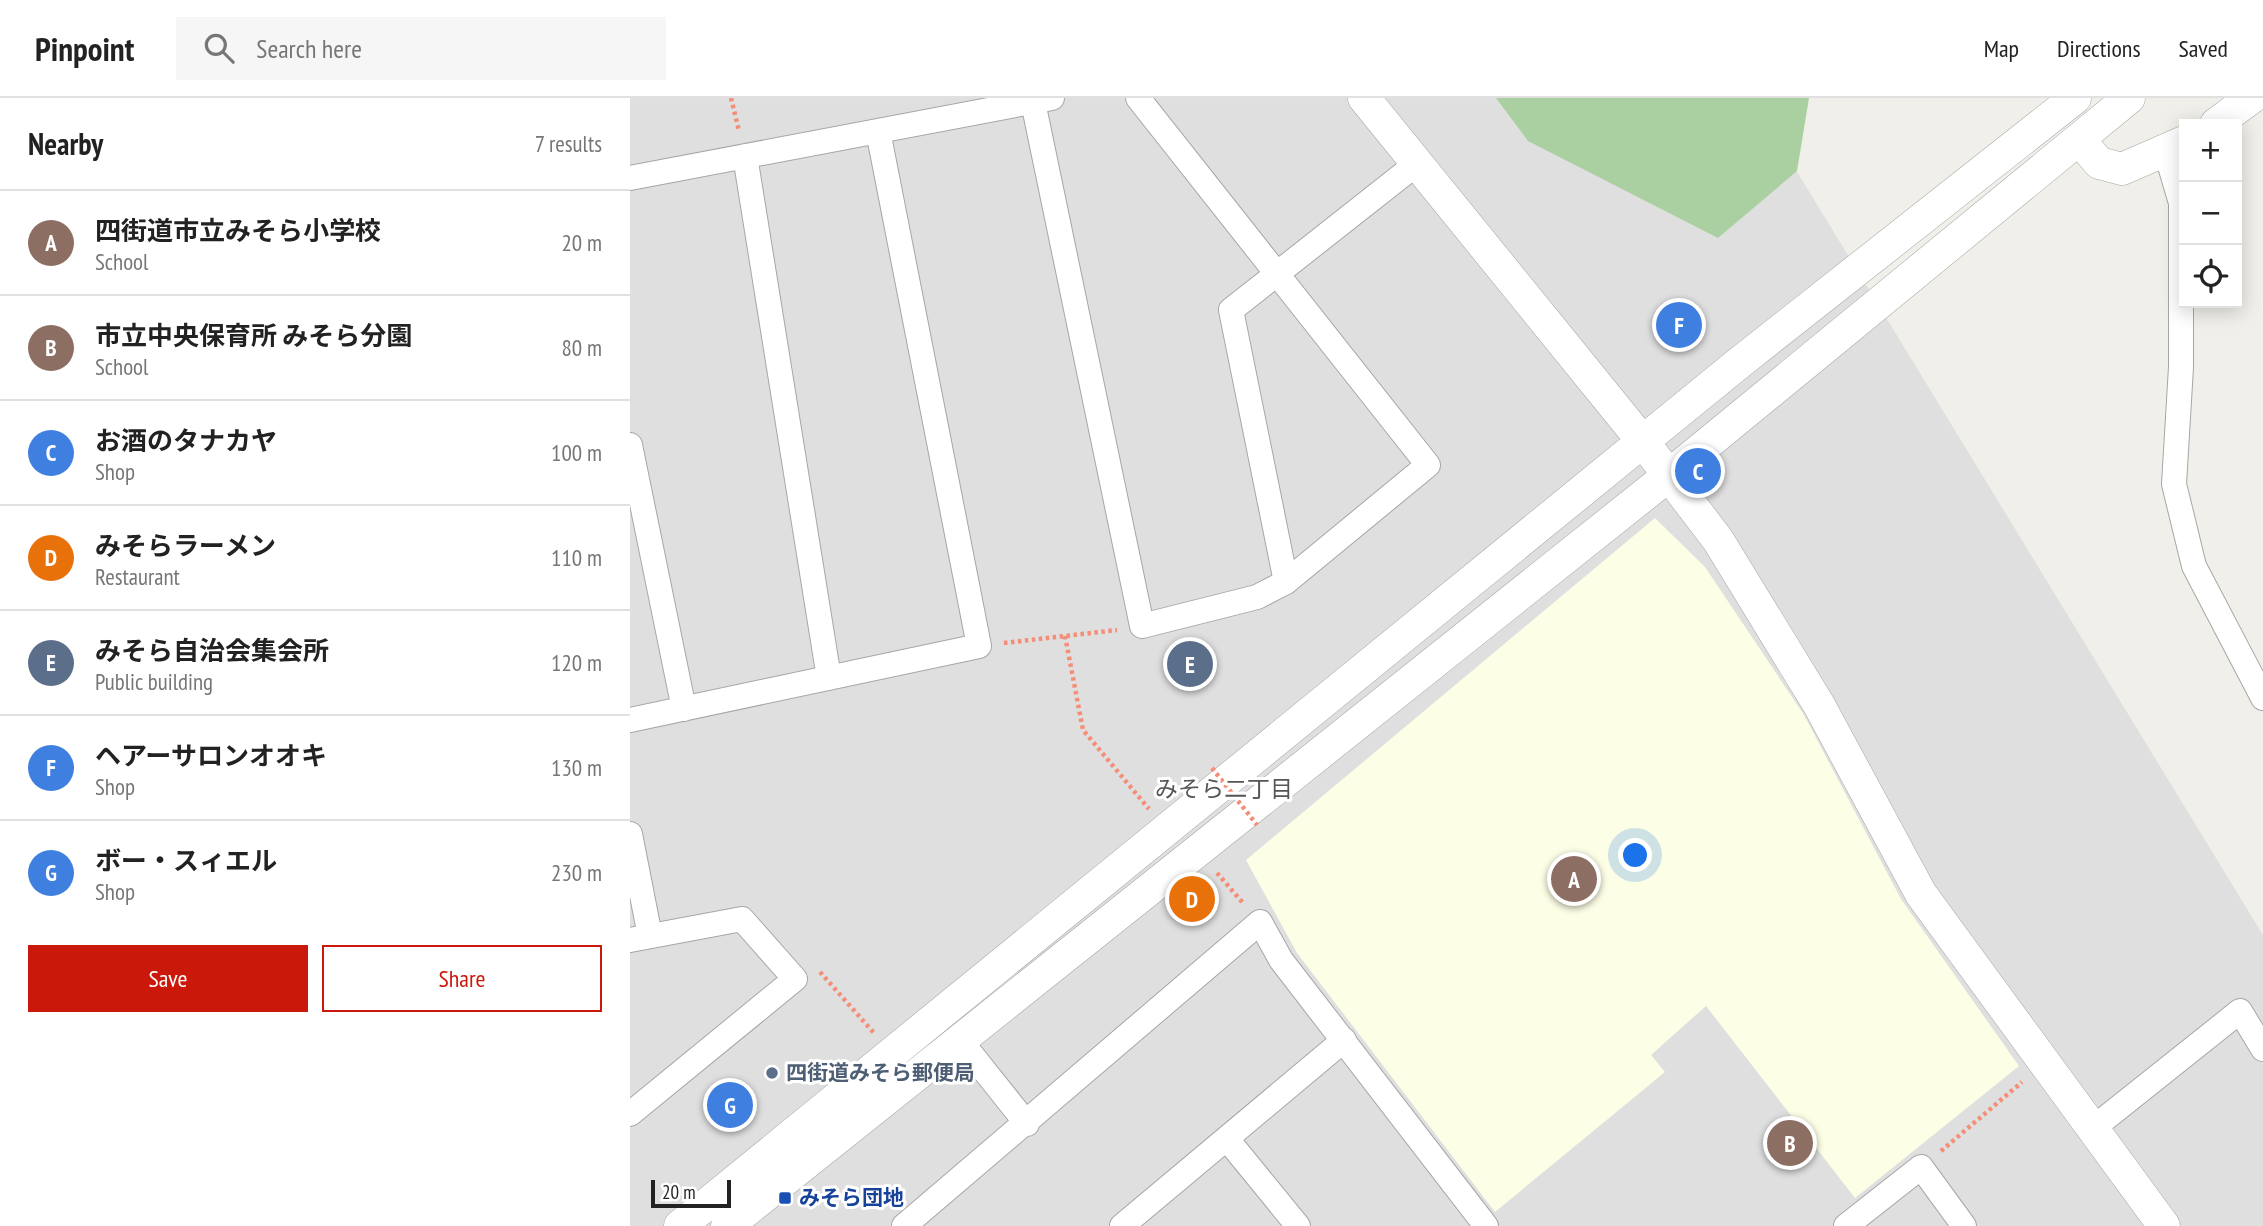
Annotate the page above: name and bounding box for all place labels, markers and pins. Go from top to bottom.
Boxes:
pin: F [1656,299,1702,351]
pin: C [1675,445,1721,497]
pin: E [1167,638,1213,690]
pin: A [1551,853,1597,905]
pin: D [1169,873,1215,925]
place label: 四街道みそら郵便局 [786,1059,975,1086]
marker: 四街道みそら郵便局 [764,1065,780,1081]
pin: G [707,1079,753,1131]
pin: B [1767,1117,1813,1169]
place label: みそら団地 [799,1184,904,1211]
marker: みそら団地 [777,1190,793,1206]

